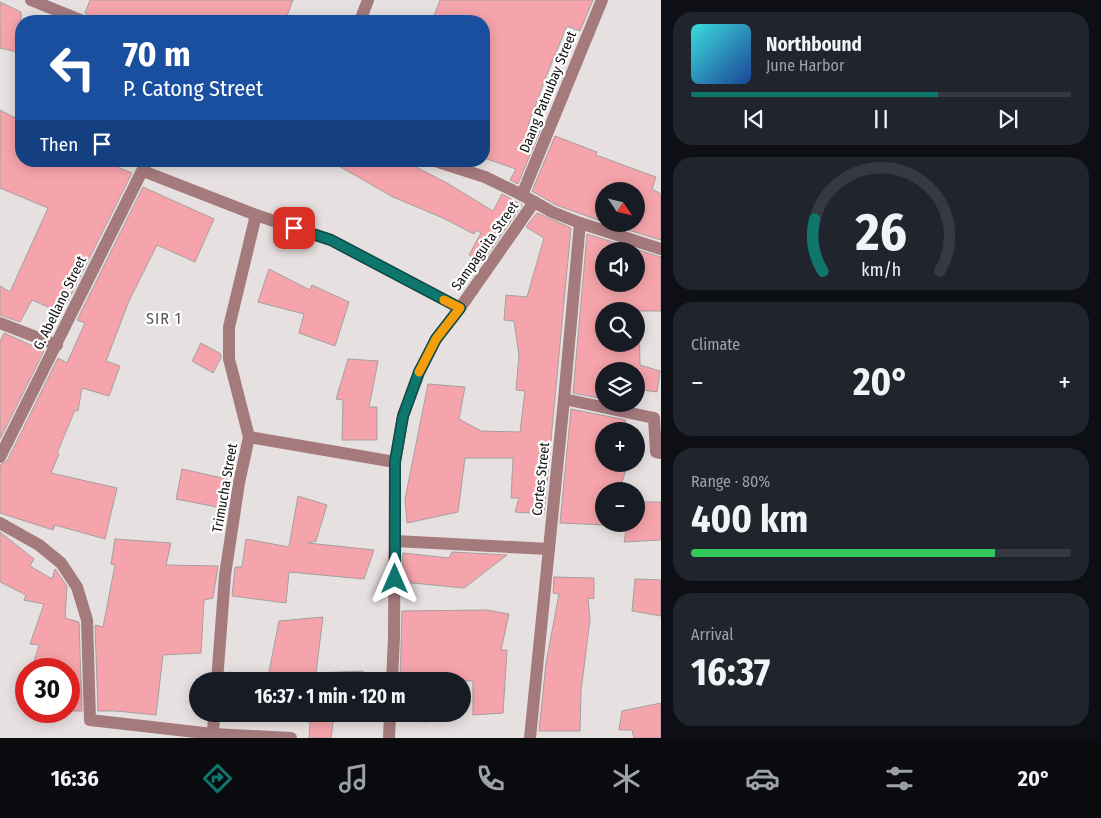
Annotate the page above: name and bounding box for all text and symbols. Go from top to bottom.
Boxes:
street label: Daang Patnubay Street [516,28,580,155]
text: 70 m [123,33,191,75]
text: Northbound [766,33,862,56]
icon: left [40,35,105,100]
text: June Harbor [766,56,844,75]
text: P. Catong Street [123,75,263,102]
icon: previous [740,105,768,133]
icon: pause [867,105,895,133]
icon: next [994,105,1022,133]
icon: arrive [88,130,116,158]
text: Then [40,133,78,156]
north arrow [595,182,645,232]
map controls [595,182,645,532]
street label: Sampaguita Street [448,198,522,294]
text: 26 [854,201,907,264]
pin [273,207,315,249]
icon: arrive [280,214,308,242]
button: sound [595,242,645,292]
street label: G. Abellano Street [30,253,90,353]
text: km/h [861,259,901,281]
button: search [595,302,645,352]
district label: SIR 1 [146,309,182,328]
text: Climate [691,335,740,354]
text: 20° [853,359,909,405]
button: layers [595,362,645,412]
text: − [691,366,704,399]
text: + [1058,366,1071,399]
button: + [595,422,645,472]
street label: Cortes Street [529,441,553,517]
street label: Trimucha Street [209,442,241,534]
text: Range · 80% [691,472,770,491]
button: − [595,482,645,532]
text: 400 km [691,496,808,542]
position arrow [368,552,420,604]
text: Arrival [691,625,733,644]
text: 16:37 [691,649,770,695]
speed limit sign: 30 [15,658,80,723]
text: 16:37 · 1 min · 120 m [254,685,406,708]
icon: directions [200,761,235,796]
icon: music [336,761,371,796]
icon: phone [473,761,508,796]
icon: climate [609,761,644,796]
icon: car [745,761,780,796]
icon: filters [882,761,917,796]
text: 16:36 [51,765,99,792]
text: 20° [1018,765,1050,792]

